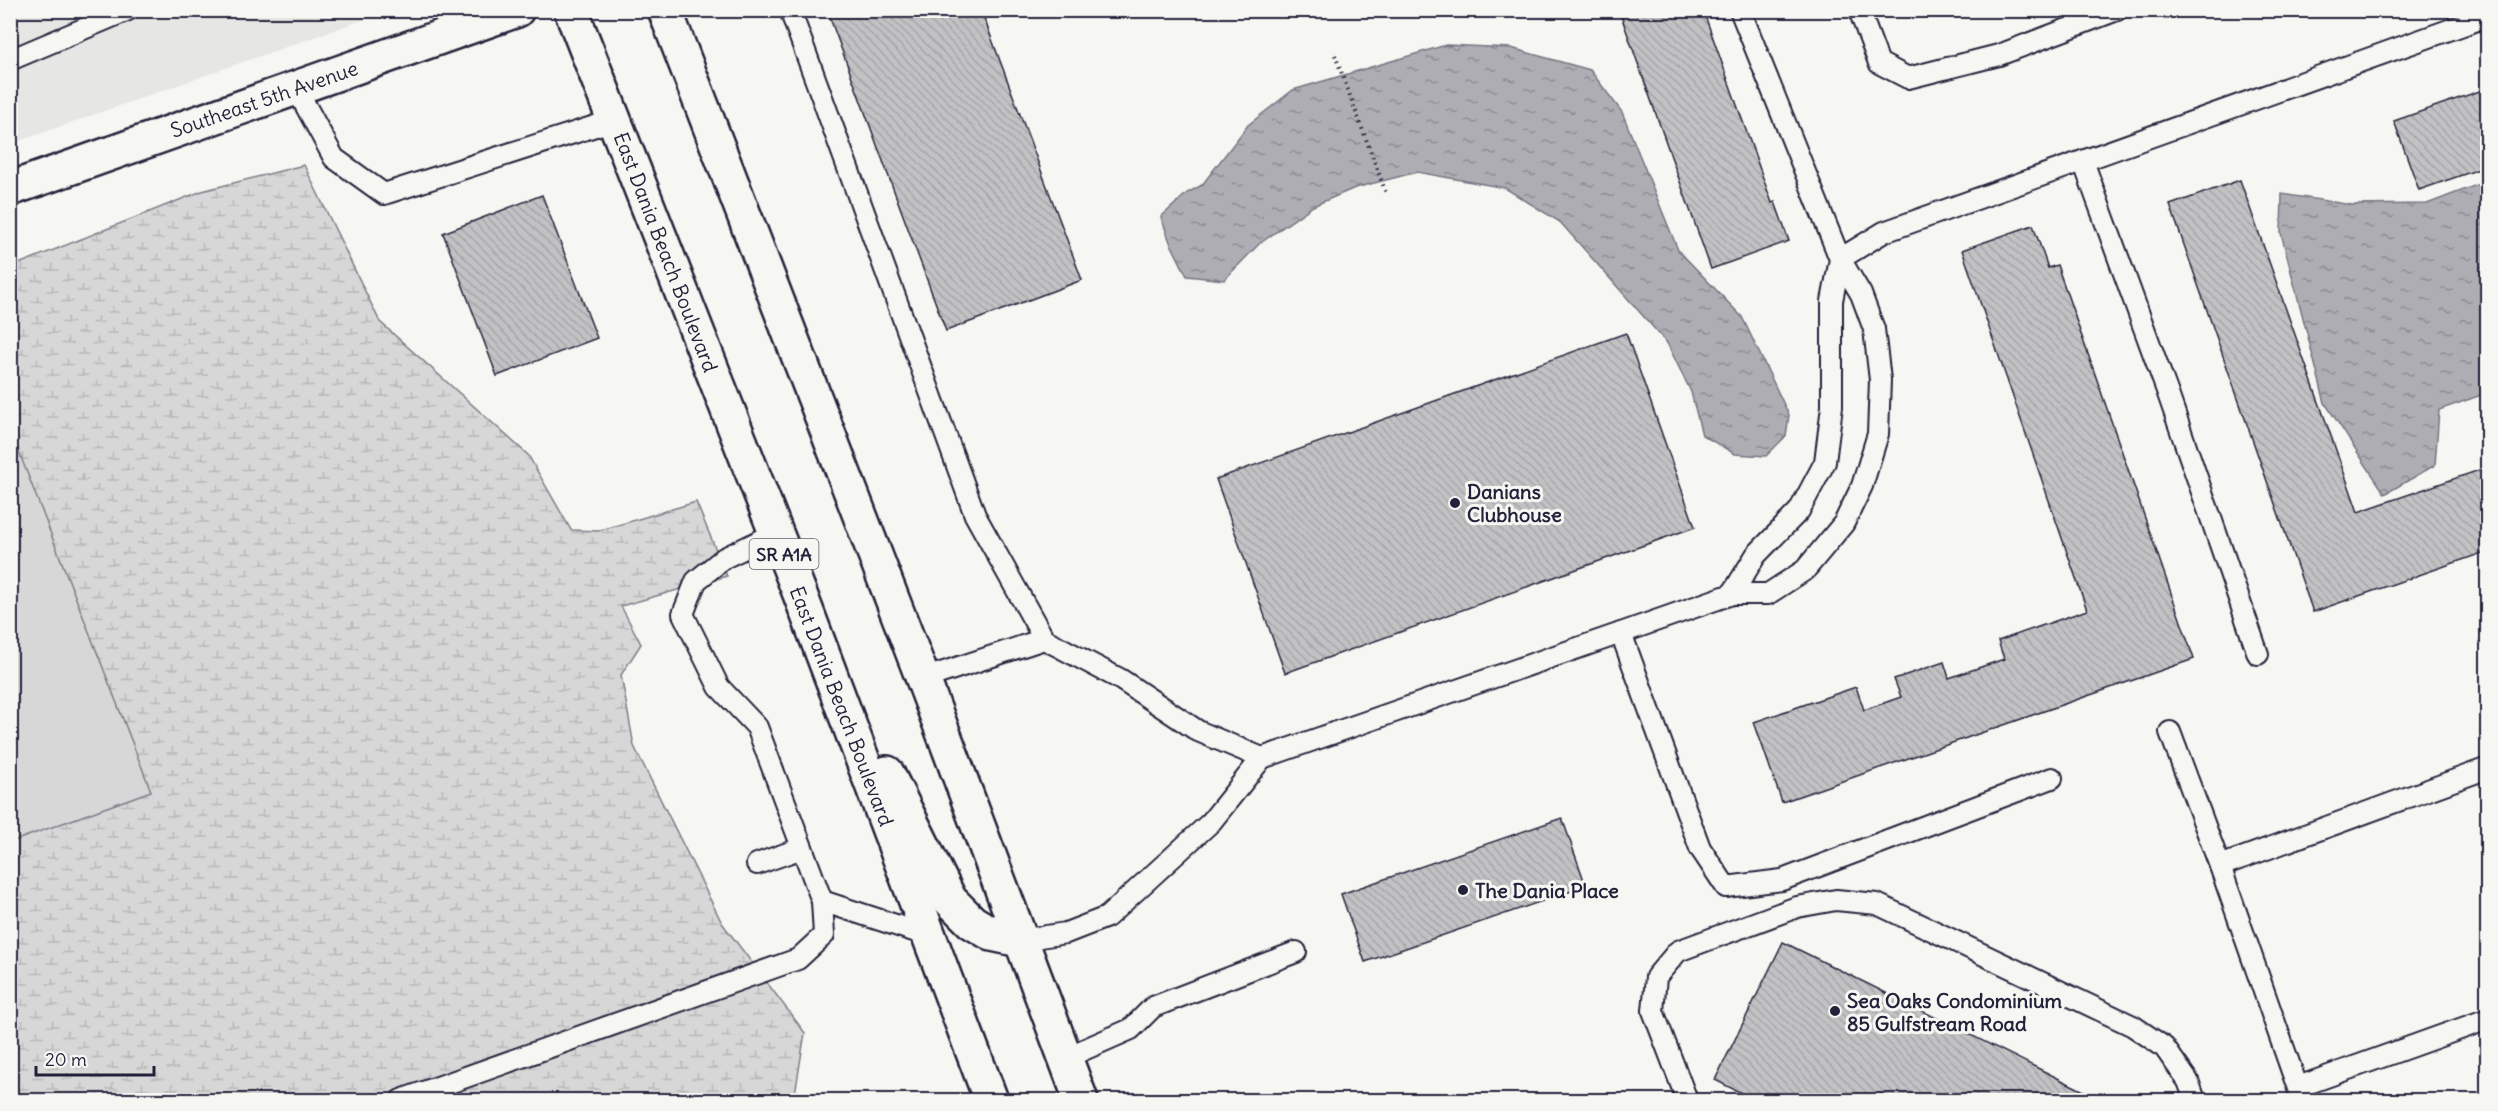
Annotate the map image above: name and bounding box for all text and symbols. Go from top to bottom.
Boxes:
street label: Southeast 5th Avenue [167,55,361,143]
street label: East Dania Beach Boulevard [609,128,723,376]
place label: Danians Clubhouse [1467,479,1562,527]
marker: Danians Clubhouse [1448,496,1462,510]
road number: SR A1A [750,539,818,569]
street label: East Dania Beach Boulevard [785,582,899,830]
place label: The Dania Place [1475,878,1619,903]
marker: The Dania Place [1456,883,1470,897]
place label: Sea Oaks Condominium 85 Gulfstream Road [1847,988,2063,1036]
marker: Sea Oaks Condominium 85 Gulfstream Road [1828,1004,1842,1018]
scale bar [36,1039,154,1077]
text: 20 m [45,1048,87,1071]

